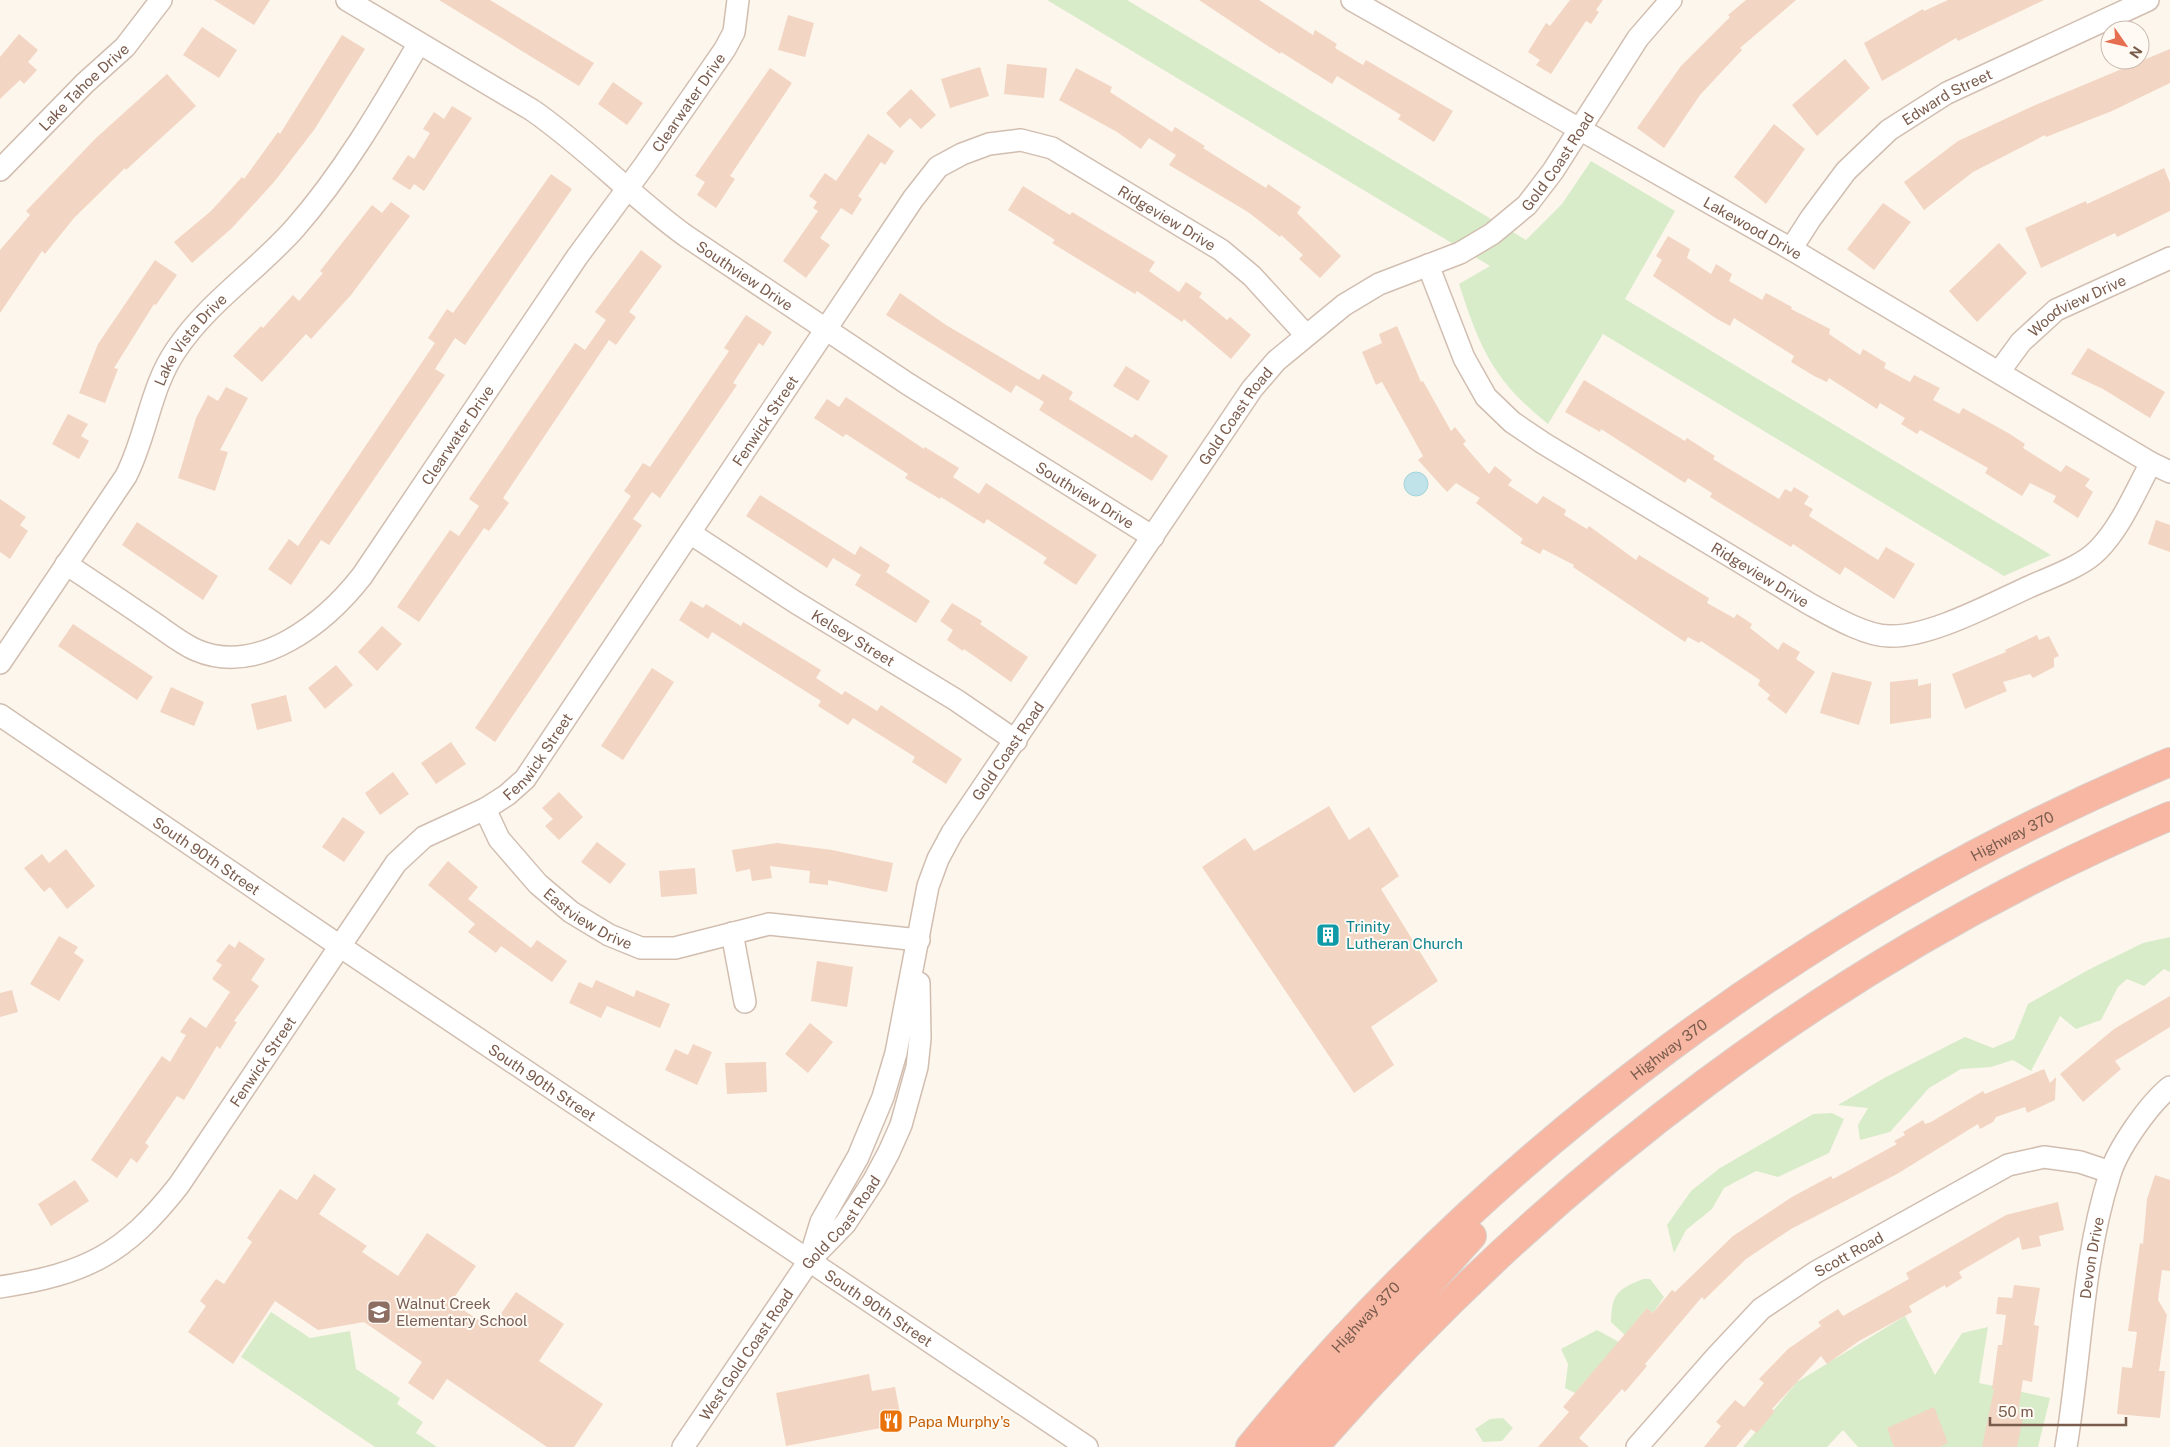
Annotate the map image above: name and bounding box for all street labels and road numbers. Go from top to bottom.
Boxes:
street label: Lake Tahoe Drive [35,40,132,134]
street label: Clearwater Drive [648,50,728,155]
street label: Edward Street [1899,65,1995,128]
street label: Gold Coast Road [1517,109,1597,214]
street label: Ridgeview Drive [1115,182,1219,254]
street label: Lakewood Drive [1701,193,1805,262]
street label: Southview Drive [693,237,796,313]
street label: Woodview Drive [2025,271,2128,340]
street label: Lake Vista Drive [150,290,230,388]
street label: Gold Coast Road [1195,364,1275,468]
street label: Fenwick Street [729,372,801,469]
street label: Clearwater Drive [418,382,497,488]
street label: Southview Drive [1033,458,1137,532]
street label: Ridgeview Drive [1708,538,1812,610]
street label: Kelsey Street [809,606,898,669]
street label: Gold Coast Road [968,698,1047,804]
street label: Fenwick Street [499,709,575,803]
street label: Highway 370 [1967,807,2056,864]
street label: South 90th Street [150,813,264,898]
street label: Eastview Drive [541,884,635,952]
street label: Fenwick Street [226,1013,299,1110]
street label: Highway 370 [1627,1015,1710,1083]
street label: South 90th Street [485,1040,600,1124]
street label: Gold Coast Road [798,1172,883,1272]
street label: Devon Drive [2076,1215,2107,1300]
street label: Scott Road [1811,1228,1886,1280]
street label: South 90th Street [822,1265,936,1350]
street label: Highway 370 [1328,1278,1403,1356]
street label: West Gold Coast Road [695,1285,796,1423]

